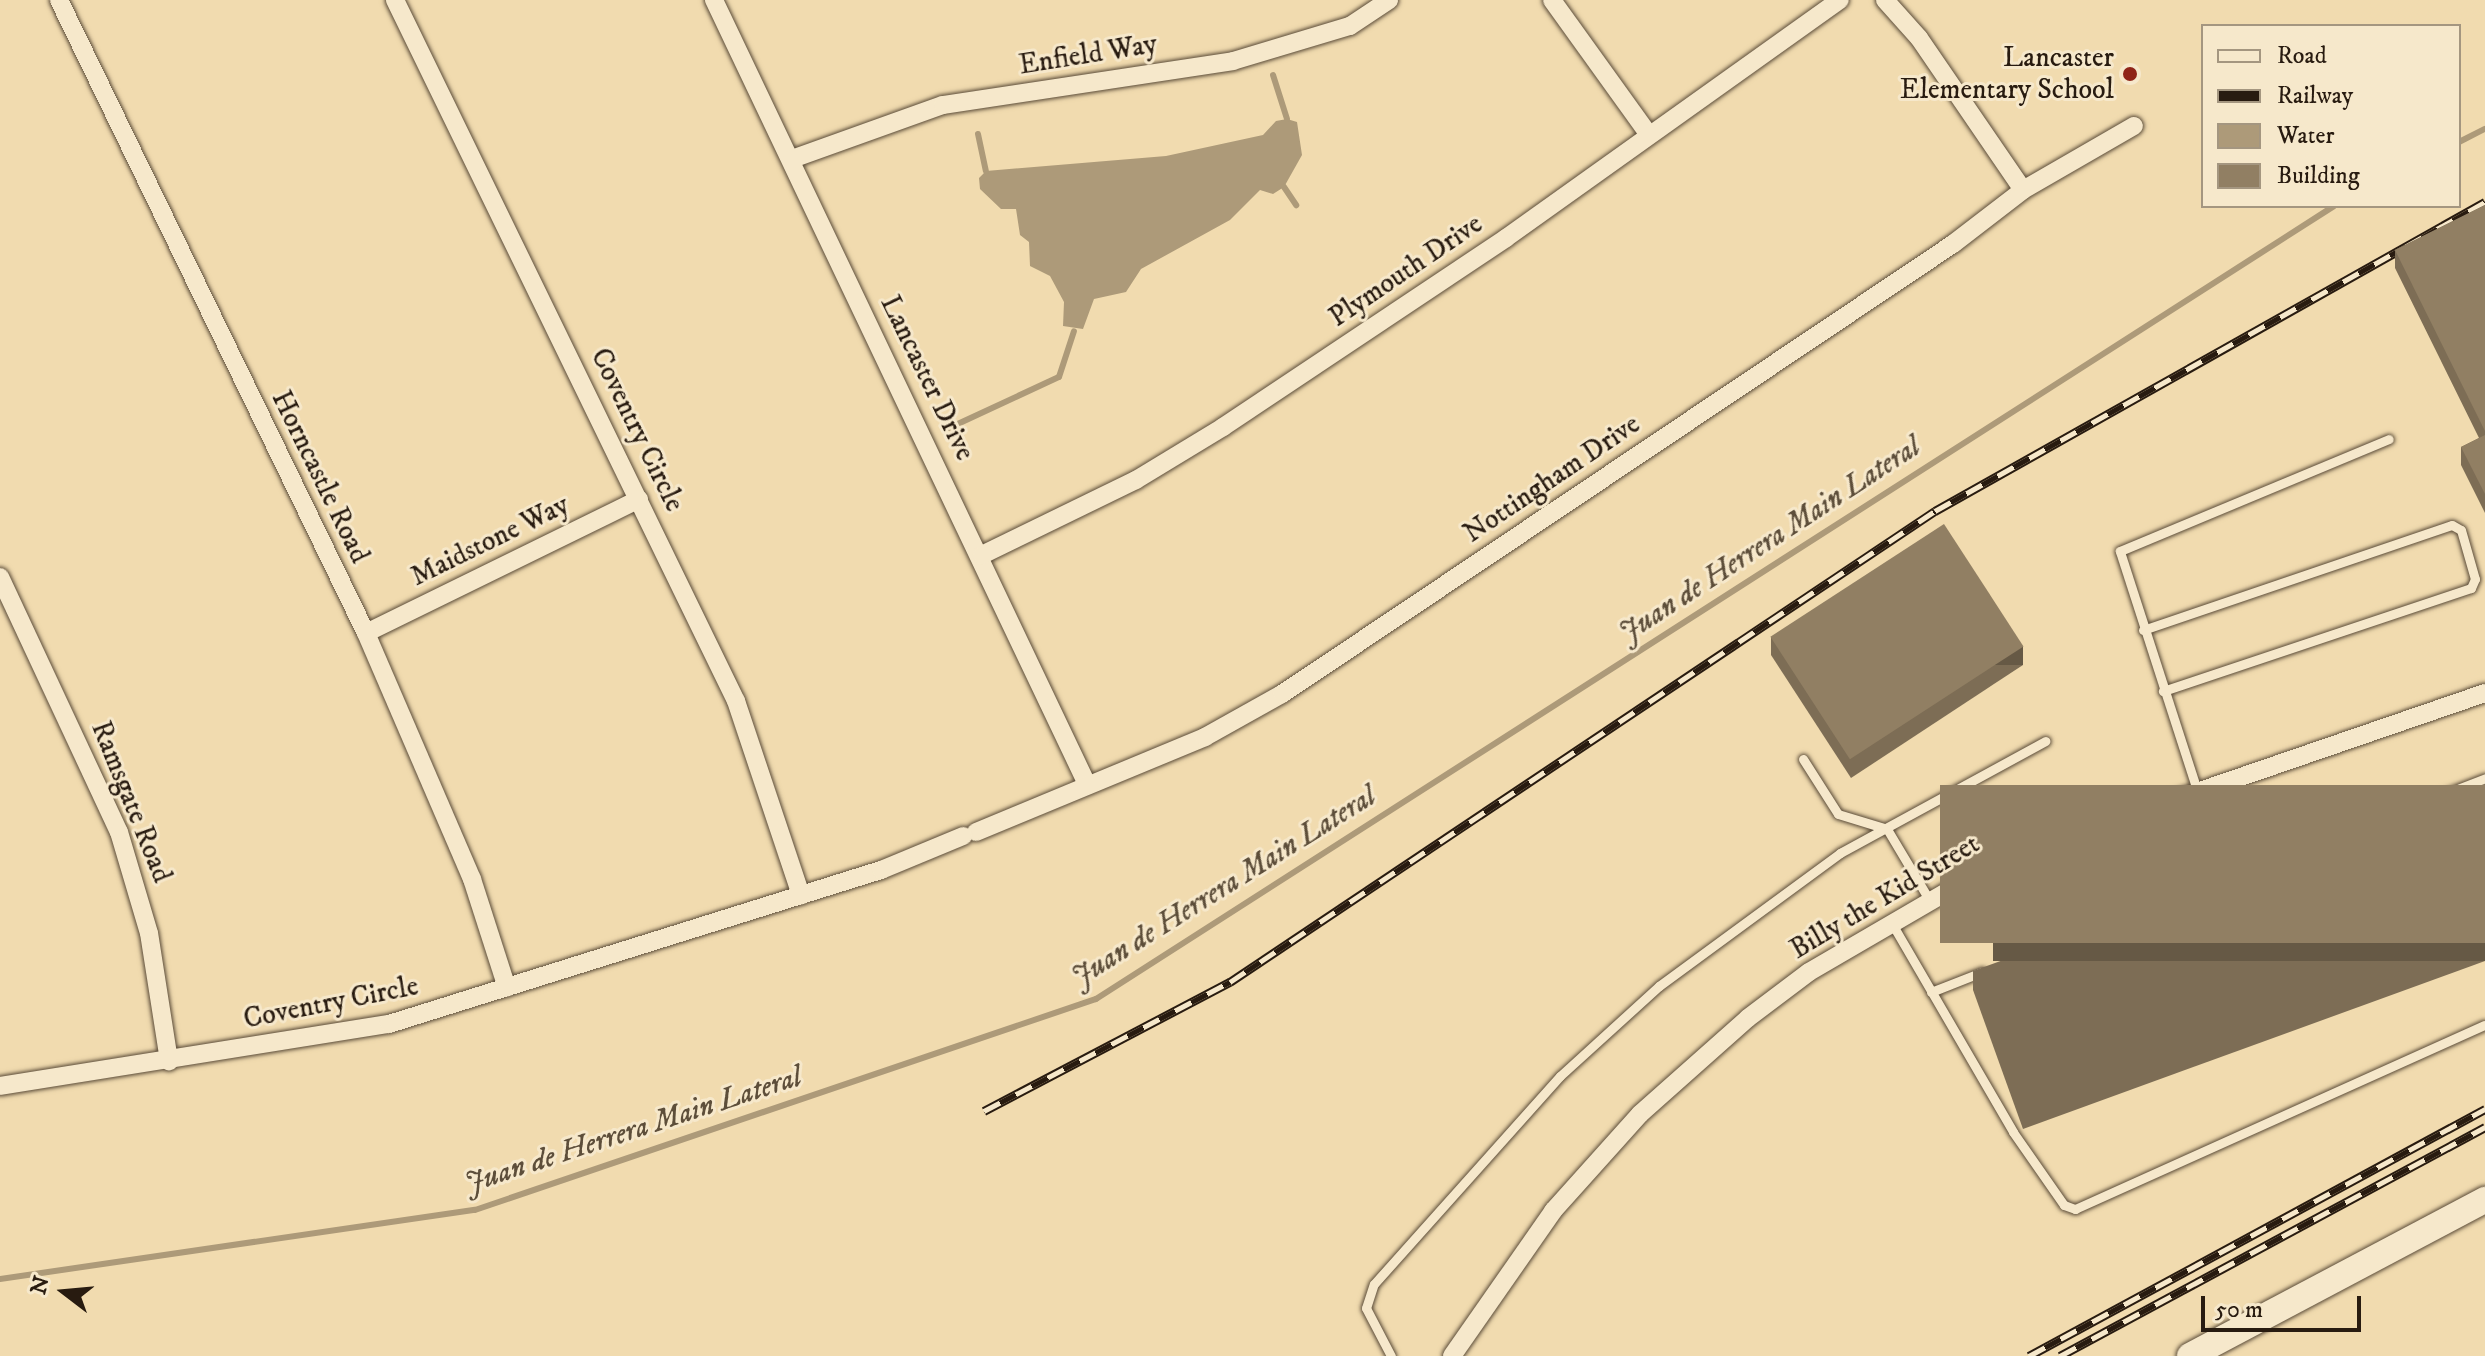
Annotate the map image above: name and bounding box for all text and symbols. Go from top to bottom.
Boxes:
legend [2201,24,2461,208]
street label: Enfield Way [1017,28,1159,82]
place label: Lancaster Elementary School [1900,41,2114,107]
text: Road [2277,41,2327,71]
marker: Lancaster Elementary School [2121,65,2139,83]
text: Railway [2277,81,2353,111]
text: Water [2277,121,2334,151]
text: Building [2277,161,2360,191]
street label: Plymouth Drive [1323,207,1489,335]
street label: Lancaster Drive [873,290,981,466]
street label: Coventry Circle [583,343,691,517]
street label: Horncastle Road [264,385,376,569]
street label: Nottingham Drive [1457,408,1647,550]
water label: Juan de Herrera Main Lateral [1612,430,1928,652]
street label: Maidstone Way [405,488,575,594]
street label: Ramsgate Road [83,716,179,888]
water label: Juan de Herrera Main Lateral [1065,779,1383,997]
street label: Billy the Kid Street [1784,827,1986,967]
street label: Coventry Circle [241,970,421,1036]
water label: Juan de Herrera Main Lateral [460,1059,806,1203]
north arrow [24,1252,104,1332]
text: N [25,1273,56,1298]
scale bar [2205,1280,2365,1330]
text: 50 m [2215,1295,2263,1325]

